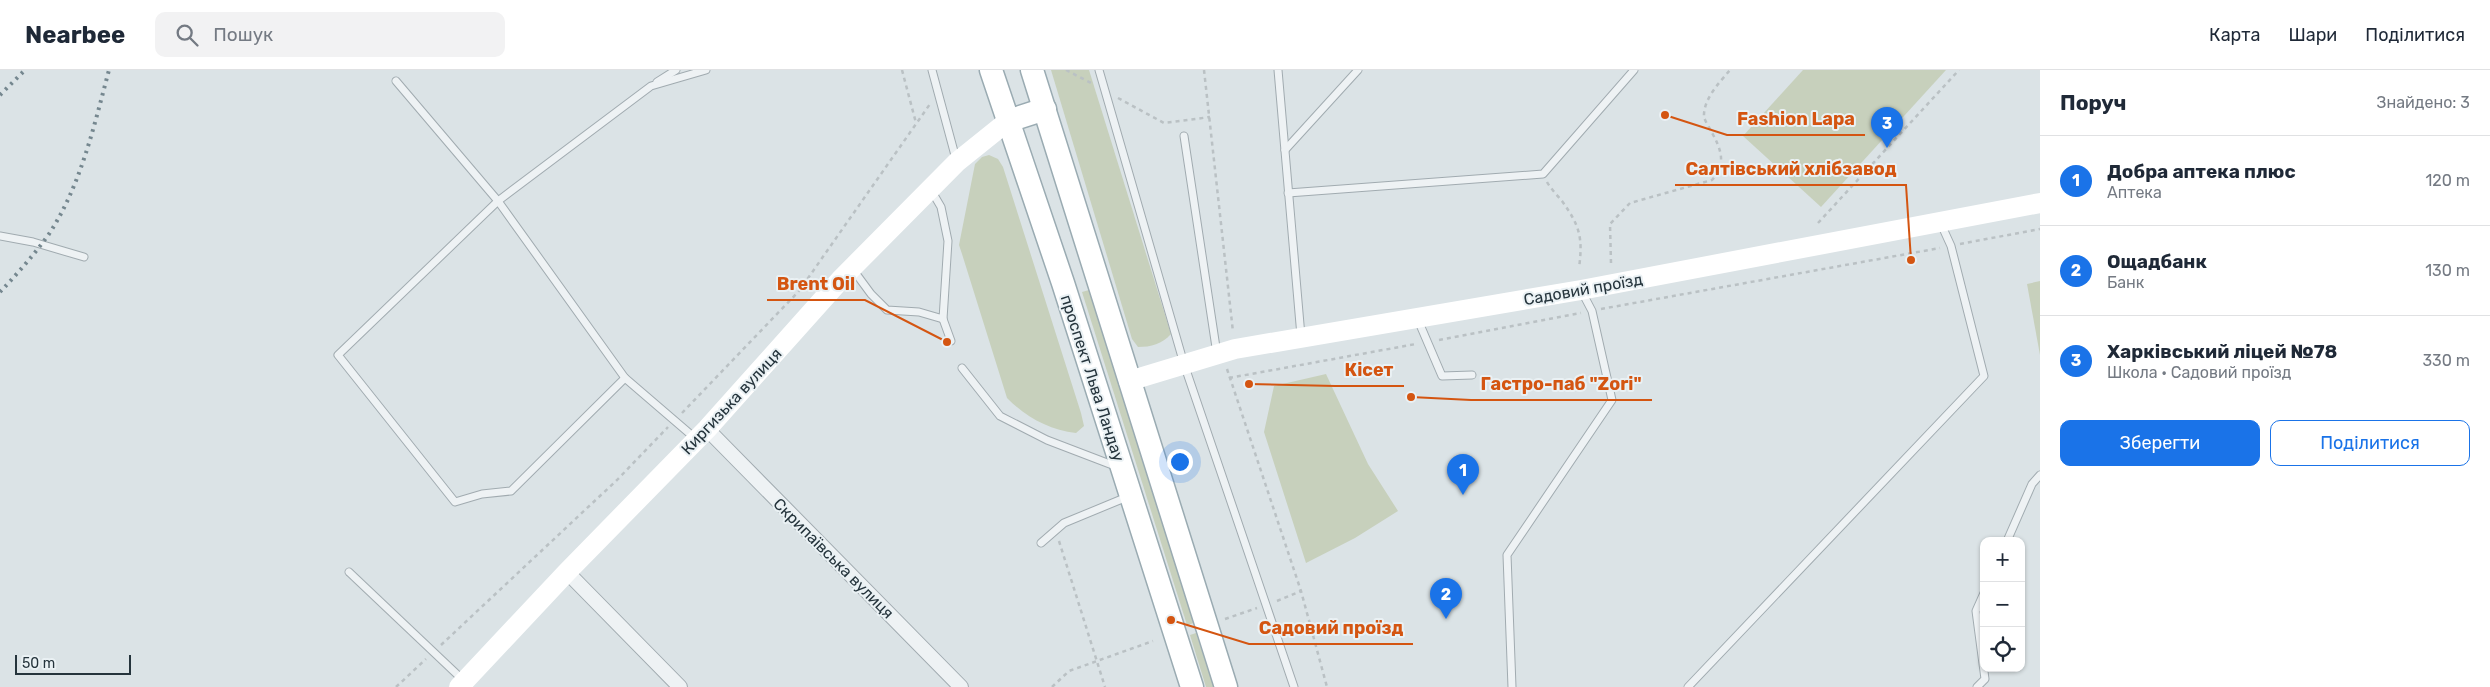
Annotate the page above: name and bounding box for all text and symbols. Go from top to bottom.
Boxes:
search box [155,12,505,57]
text: Nearbee [25,21,125,49]
icon: search [173,21,201,49]
text: Пошук [213,23,273,46]
text: Карта [2209,24,2260,46]
text: Шари [2288,24,2337,46]
text: Поділитися [2365,24,2465,46]
text: Поруч [2060,90,2126,115]
text: Знайдено: 3 [2377,93,2470,112]
callout: Fashion Lapa [1727,102,1865,135]
pin: 3 [1871,107,1903,148]
text: Fashion Lapa [1737,108,1855,130]
callout: Салтівський хлібзавод [1675,152,1906,185]
text: Салтівський хлібзавод [1685,158,1897,180]
text: Добра аптека плюс [2107,160,2296,183]
text: 1 [2072,171,2080,190]
text: 120 m [2425,171,2470,190]
text: Аптека [2107,183,2162,202]
text: Ощадбанк [2107,250,2207,273]
text: 2 [2071,261,2081,280]
text: 130 m [2425,261,2470,280]
callout: Brent Oil [767,267,865,300]
street label: Садовий проїзд [1522,270,1644,309]
text: Brent Oil [777,273,855,295]
text: Банк [2107,273,2144,292]
street label: проспект Льва Ландау [1057,292,1129,464]
text: Харківський ліцей №78 [2107,340,2337,363]
street label: Киргизька вулиця [677,344,786,458]
text: 3 [2071,351,2081,370]
text: 330 m [2422,351,2470,370]
callout: Кісет [1335,353,1404,386]
text: Кісет [1345,359,1394,381]
text: Школа · Садовий проїзд [2107,363,2291,382]
callout: Гастро-паб "Zori" [1471,367,1652,400]
text: Гастро-паб "Zori" [1480,373,1642,395]
button: Зберегти [2060,420,2260,466]
button: Поділитися [2270,420,2470,466]
your location [1167,449,1193,475]
pin: 1 [1447,454,1479,495]
street label: Скрипаївська вулиця [769,494,898,623]
map controls [1980,537,2025,672]
button: + [1980,537,2025,582]
pin: 2 [1430,578,1462,619]
button: − [1980,582,2025,627]
callout: Садовий проїзд [1249,611,1413,644]
text: Садовий проїзд [1259,617,1403,639]
button: locate [1980,627,2025,672]
scale bar [15,652,131,675]
text: 50 m [22,655,55,672]

